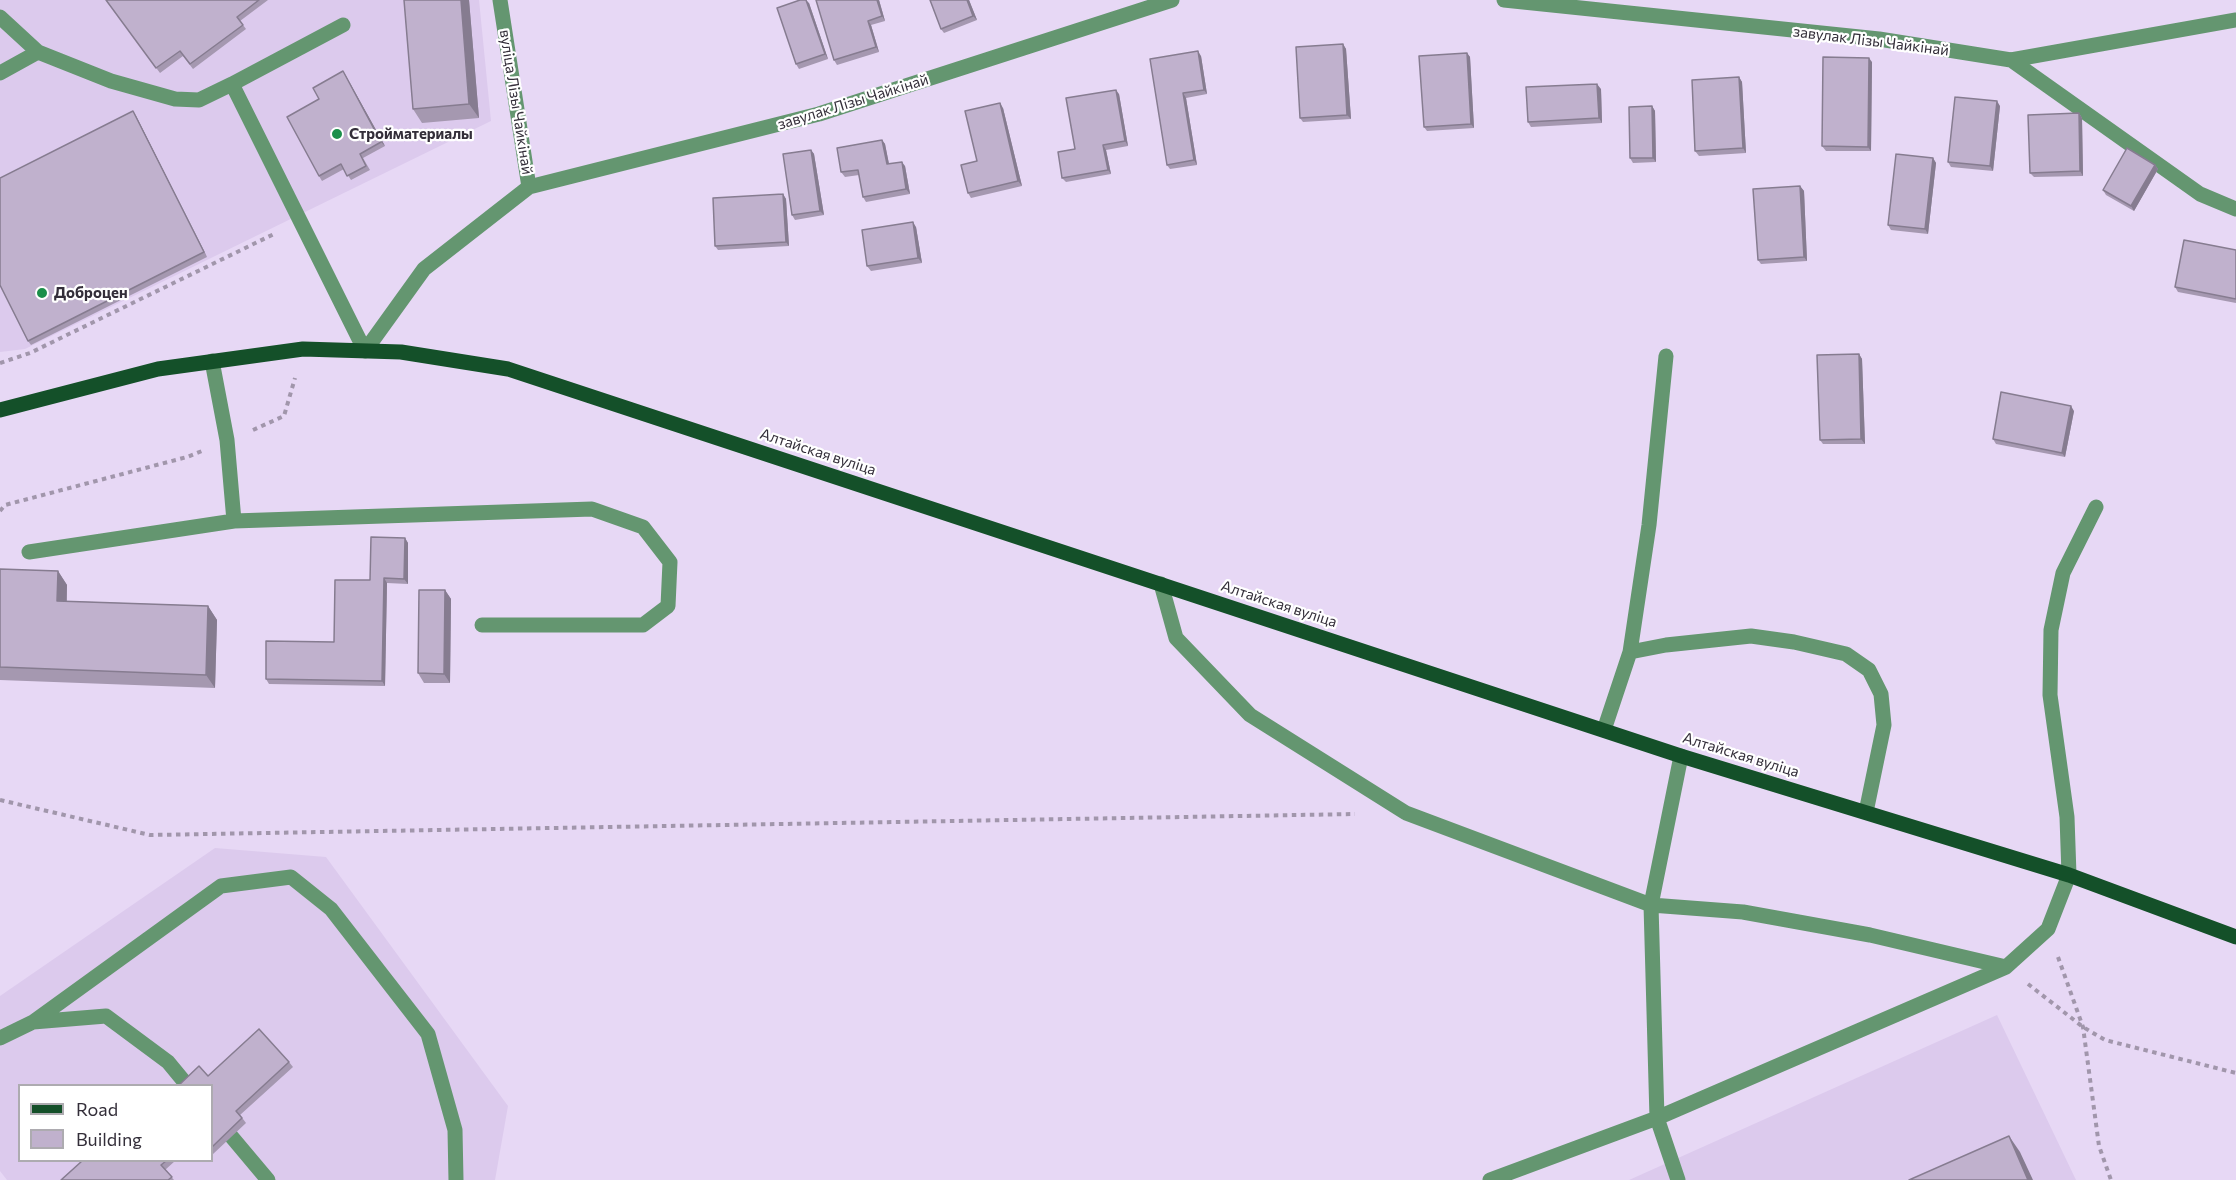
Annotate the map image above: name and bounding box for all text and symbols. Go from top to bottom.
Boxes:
street label: завулак Лізы Чайкінай [1792,23,1950,59]
street label: вуліца Лізы Чайкінай [496,28,536,176]
street label: завулак Лізы Чайкінай [775,70,931,134]
place label: Стройматериалы [349,125,473,143]
marker: Стройматериалы [330,127,344,141]
place label: Доброцен [54,284,128,302]
marker: Доброцен [35,286,49,300]
street label: Алтайская вуліца [758,425,878,479]
street label: Алтайская вуліца [1219,577,1339,631]
street label: Алтайская вуліца [1681,729,1801,781]
legend [18,1084,213,1162]
text: Road [76,1098,118,1120]
text: Building [76,1128,142,1150]

